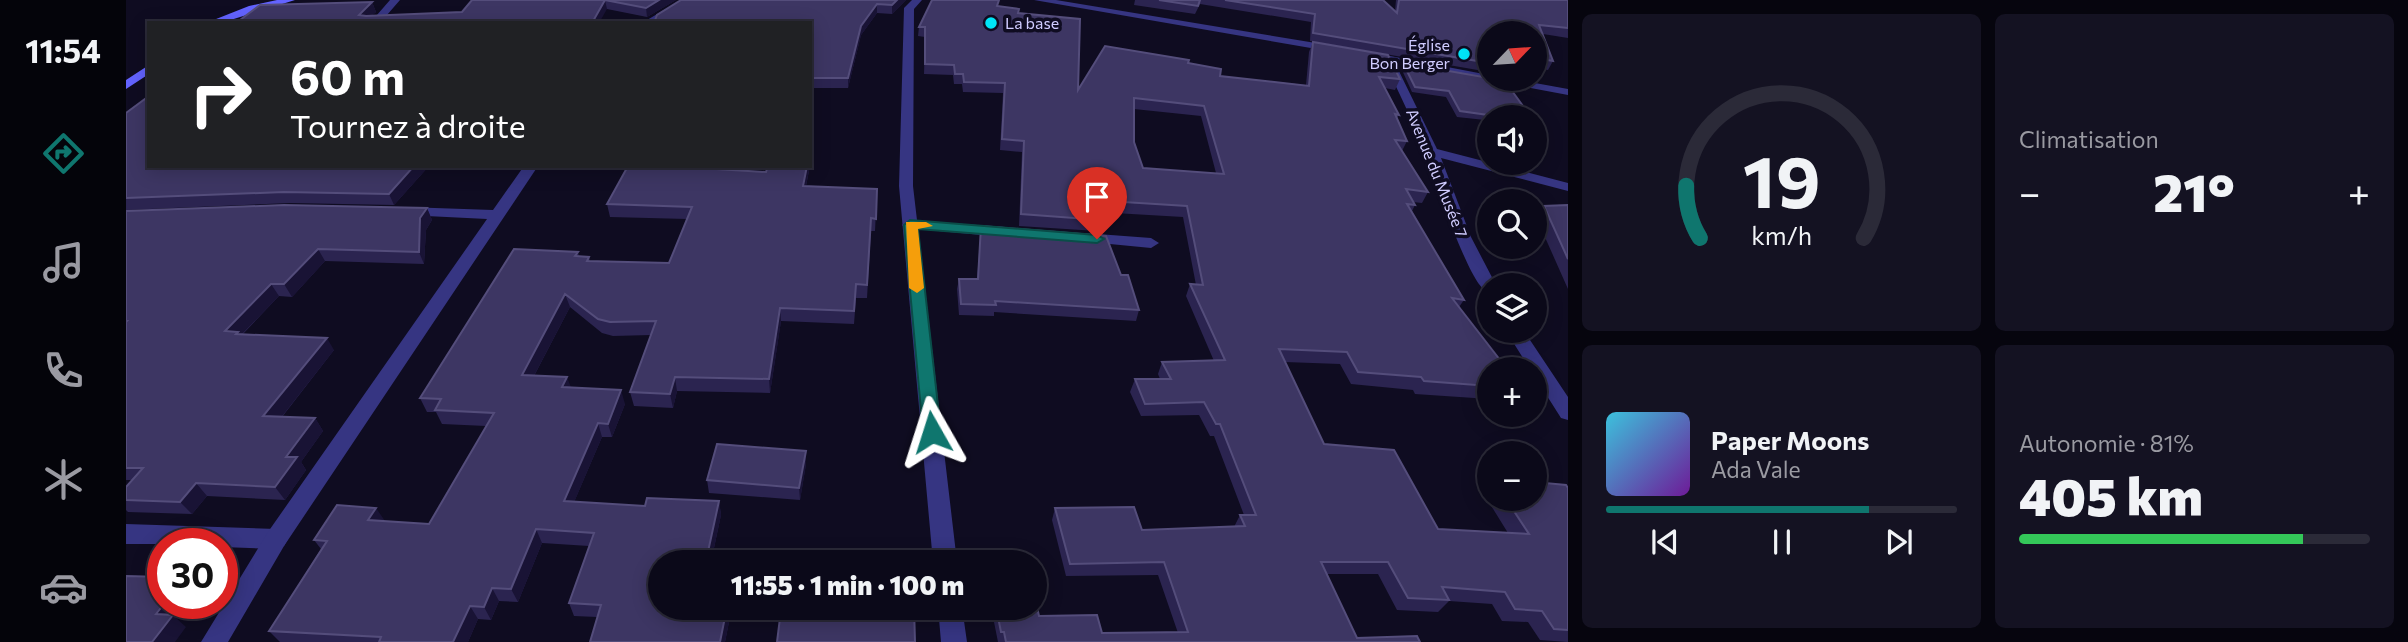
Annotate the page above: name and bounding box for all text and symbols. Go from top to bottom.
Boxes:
place label: La base [1005,13,1059,32]
marker: La base [983,15,999,31]
north arrow [1477,21,1547,91]
map controls [1477,21,1547,511]
text: 11:54 [25,30,101,70]
place label: Église Bon Berger [1369,35,1451,72]
text: 60 m [290,45,405,105]
marker: Église Bon Berger [1456,46,1472,62]
icon: right [175,49,266,140]
text: Tournez à droite [290,105,526,145]
street label: Avenue du Musée 7 [1403,105,1472,240]
button: sound [1477,105,1547,175]
text: Climatisation [2019,125,2159,153]
icon: directions [39,129,88,178]
text: 19 [1743,135,1820,224]
text: 21° [2153,159,2235,223]
pin [1067,167,1127,239]
text: − [2019,168,2041,215]
text: + [2348,168,2370,215]
icon: arrive [1078,178,1116,216]
button: search [1477,189,1547,259]
text: km/h [1751,220,1812,250]
icon: music [39,238,88,287]
button: layers [1477,273,1547,343]
icon: phone [39,346,88,395]
button: + [1477,357,1547,427]
position arrow [895,395,969,469]
text: Paper Moons [1711,424,1869,455]
text: Autonomie · 81% [2019,429,2194,457]
button: − [1477,441,1547,511]
icon: climate [39,455,88,504]
text: Ada Vale [1711,455,1801,483]
text: 405 km [2019,463,2203,527]
icon: previous [1646,523,1684,561]
icon: pause [1763,523,1801,561]
icon: next [1880,523,1918,561]
speed limit sign: 30 [147,528,238,619]
icon: car [39,563,88,612]
text: 11:55 · 1 min · 100 m [731,569,964,600]

